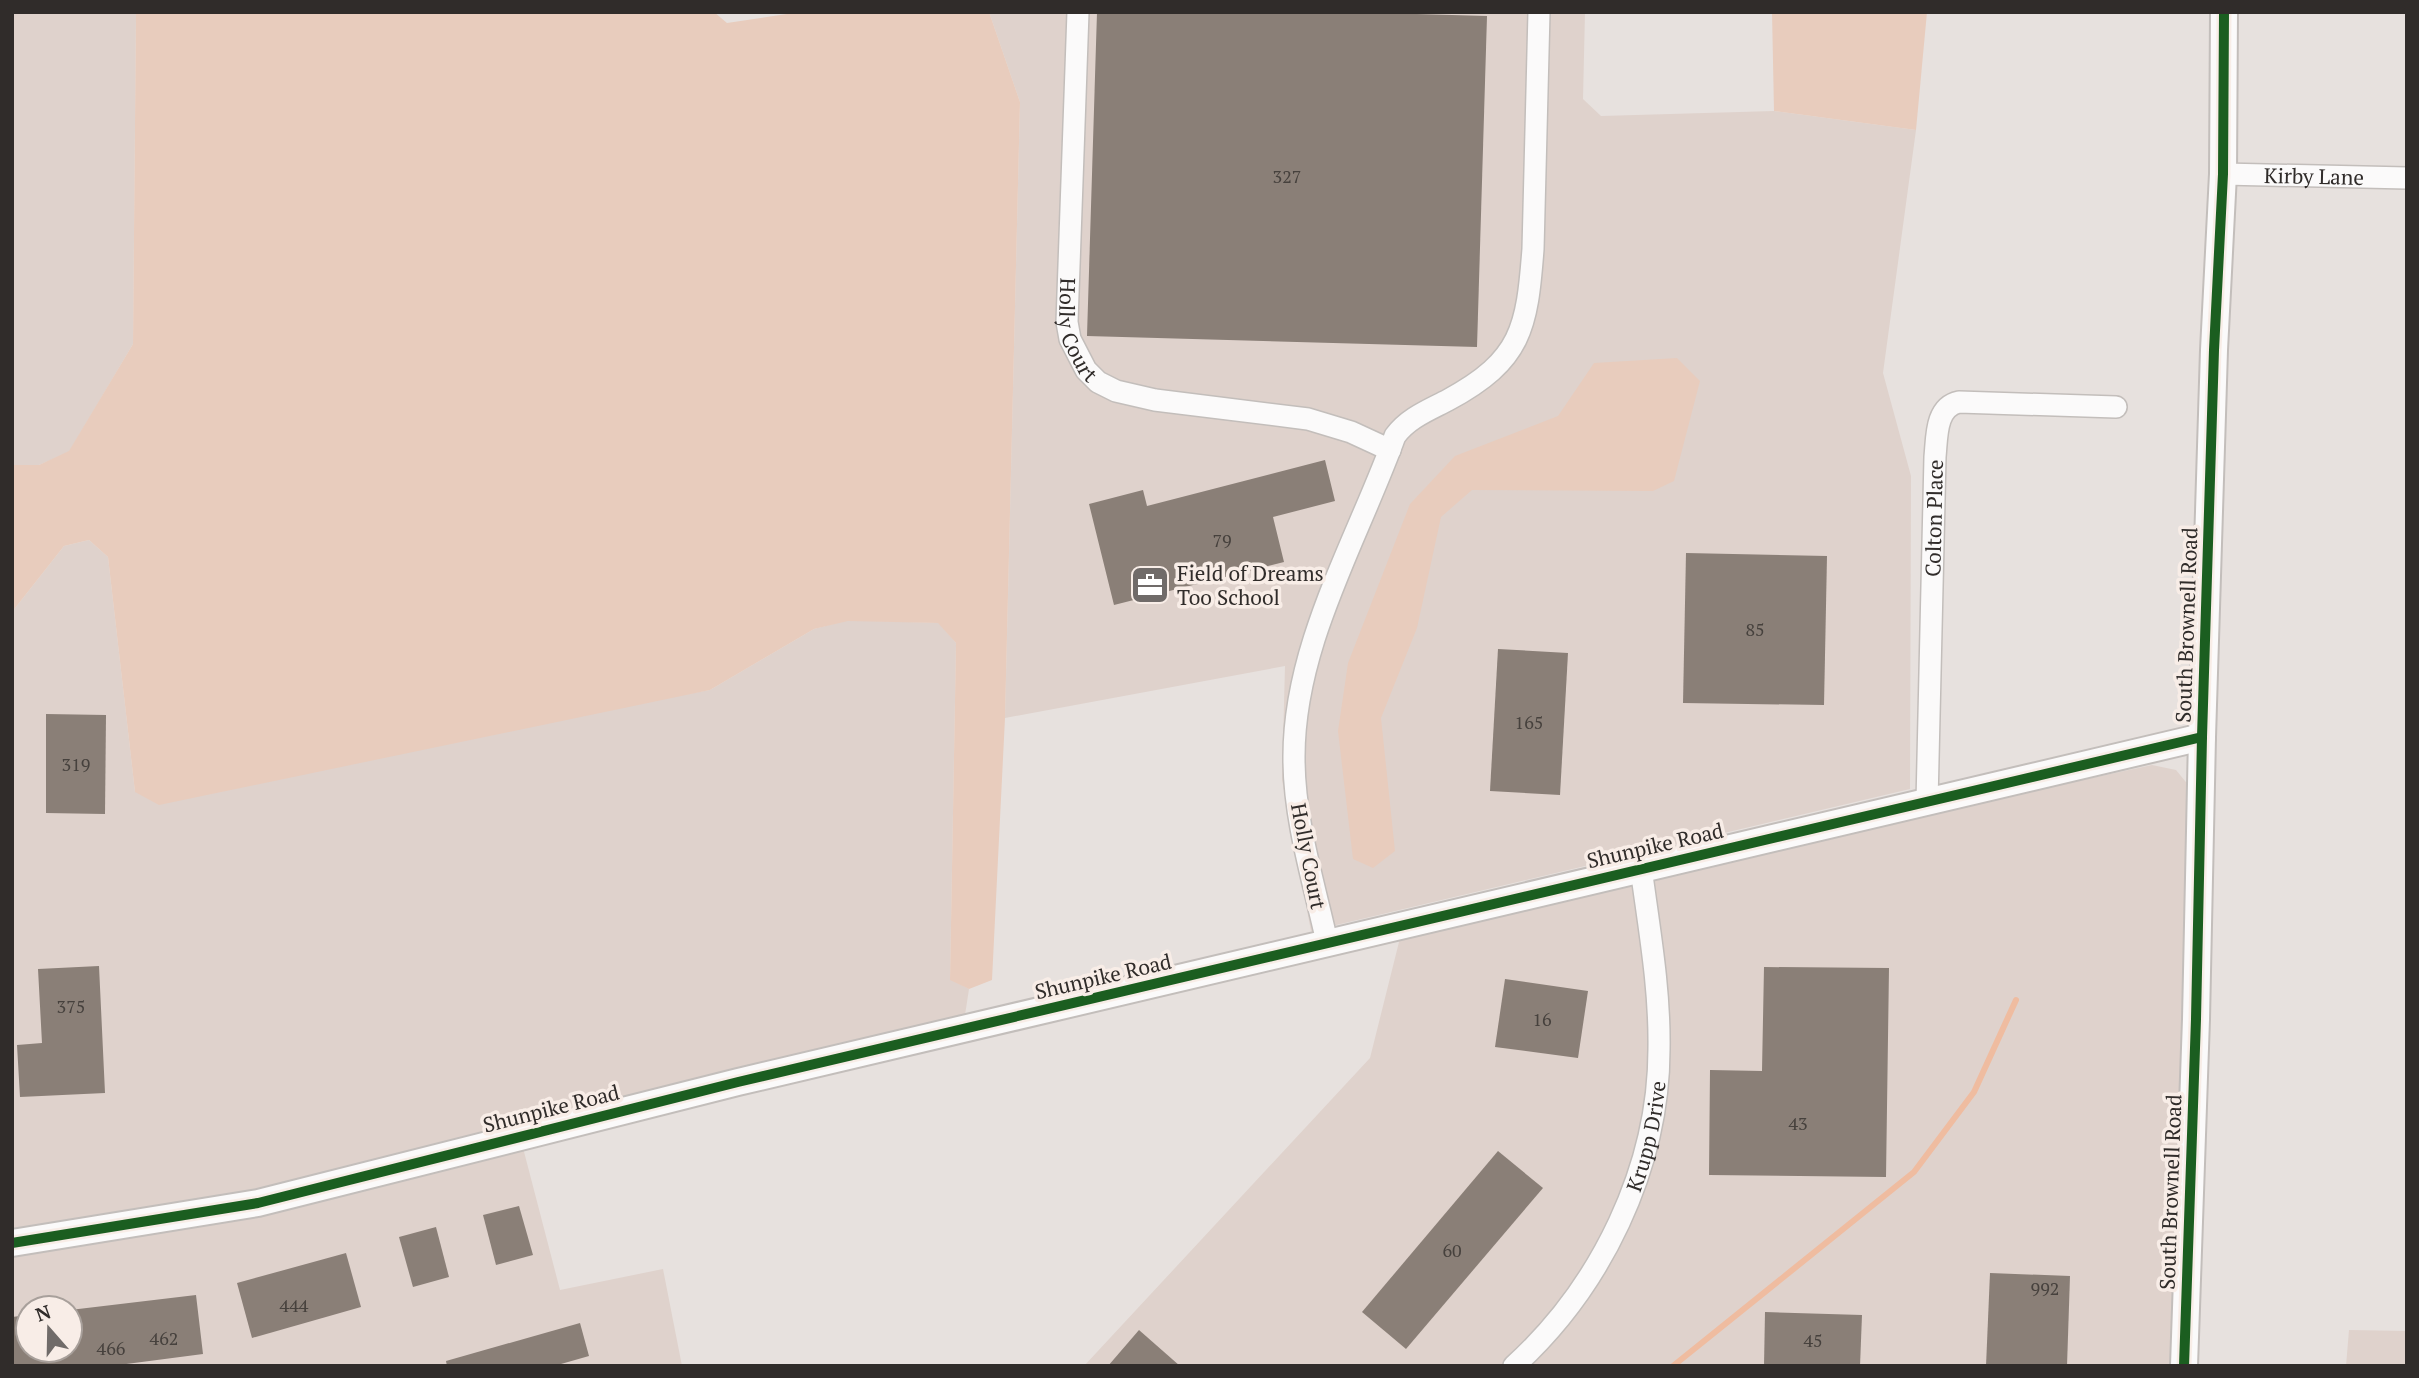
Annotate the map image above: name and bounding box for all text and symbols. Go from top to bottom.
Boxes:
street label: Kirby Lane [2264,161,2364,191]
house number: 327 [1273,164,1301,188]
street label: Holly Court [1052,277,1104,388]
street label: Colton Place [1918,459,1949,577]
street label: South Brownell Road [2169,527,2203,723]
house number: 79 [1212,528,1232,552]
place label: Field of Dreams Too School [1177,559,1324,611]
office icon: Field of Dreams Too School [1129,564,1171,606]
house number: 85 [1745,617,1765,641]
house number: 165 [1515,710,1543,734]
house number: 319 [62,752,90,776]
street label: Holly Court [1285,800,1333,912]
street label: Shunpike Road [1584,816,1726,874]
street label: Shunpike Road [1032,947,1174,1005]
house number: 375 [57,994,85,1018]
house number: 16 [1532,1007,1552,1031]
street label: Shunpike Road [480,1077,622,1138]
street label: Krupp Drive [1619,1080,1672,1195]
street label: South Brownell Road [2153,1094,2187,1290]
house number: 43 [1788,1111,1808,1135]
house number: 60 [1442,1238,1462,1262]
house number: 992 [2031,1276,2059,1300]
house number: 444 [280,1293,309,1317]
north arrow [14,1294,84,1364]
text: N [32,1298,55,1327]
house number: 462 [150,1326,178,1350]
house number: 45 [1803,1328,1823,1352]
house number: 466 [97,1336,126,1360]

